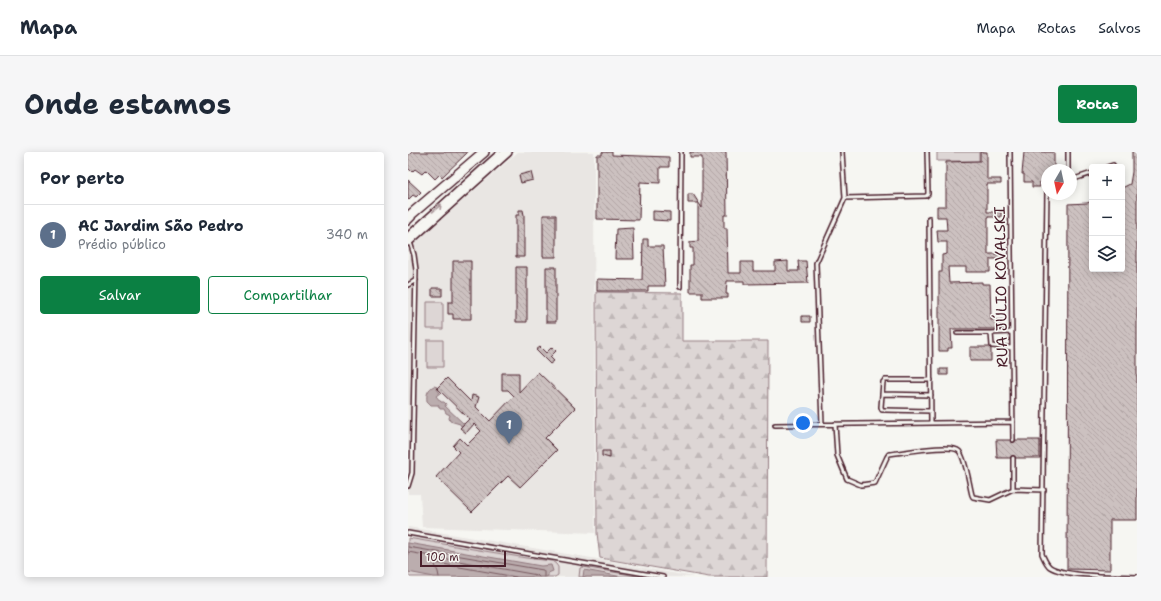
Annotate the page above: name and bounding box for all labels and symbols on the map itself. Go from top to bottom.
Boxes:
north arrow [1041,164,1077,200]
one-way arrow [432,203,442,212]
street label: RUA JÚLIO KOVALSKI [989,206,1012,368]
pin: 1 [496,411,522,444]
your location [793,413,813,433]
scale bar [420,549,506,568]

